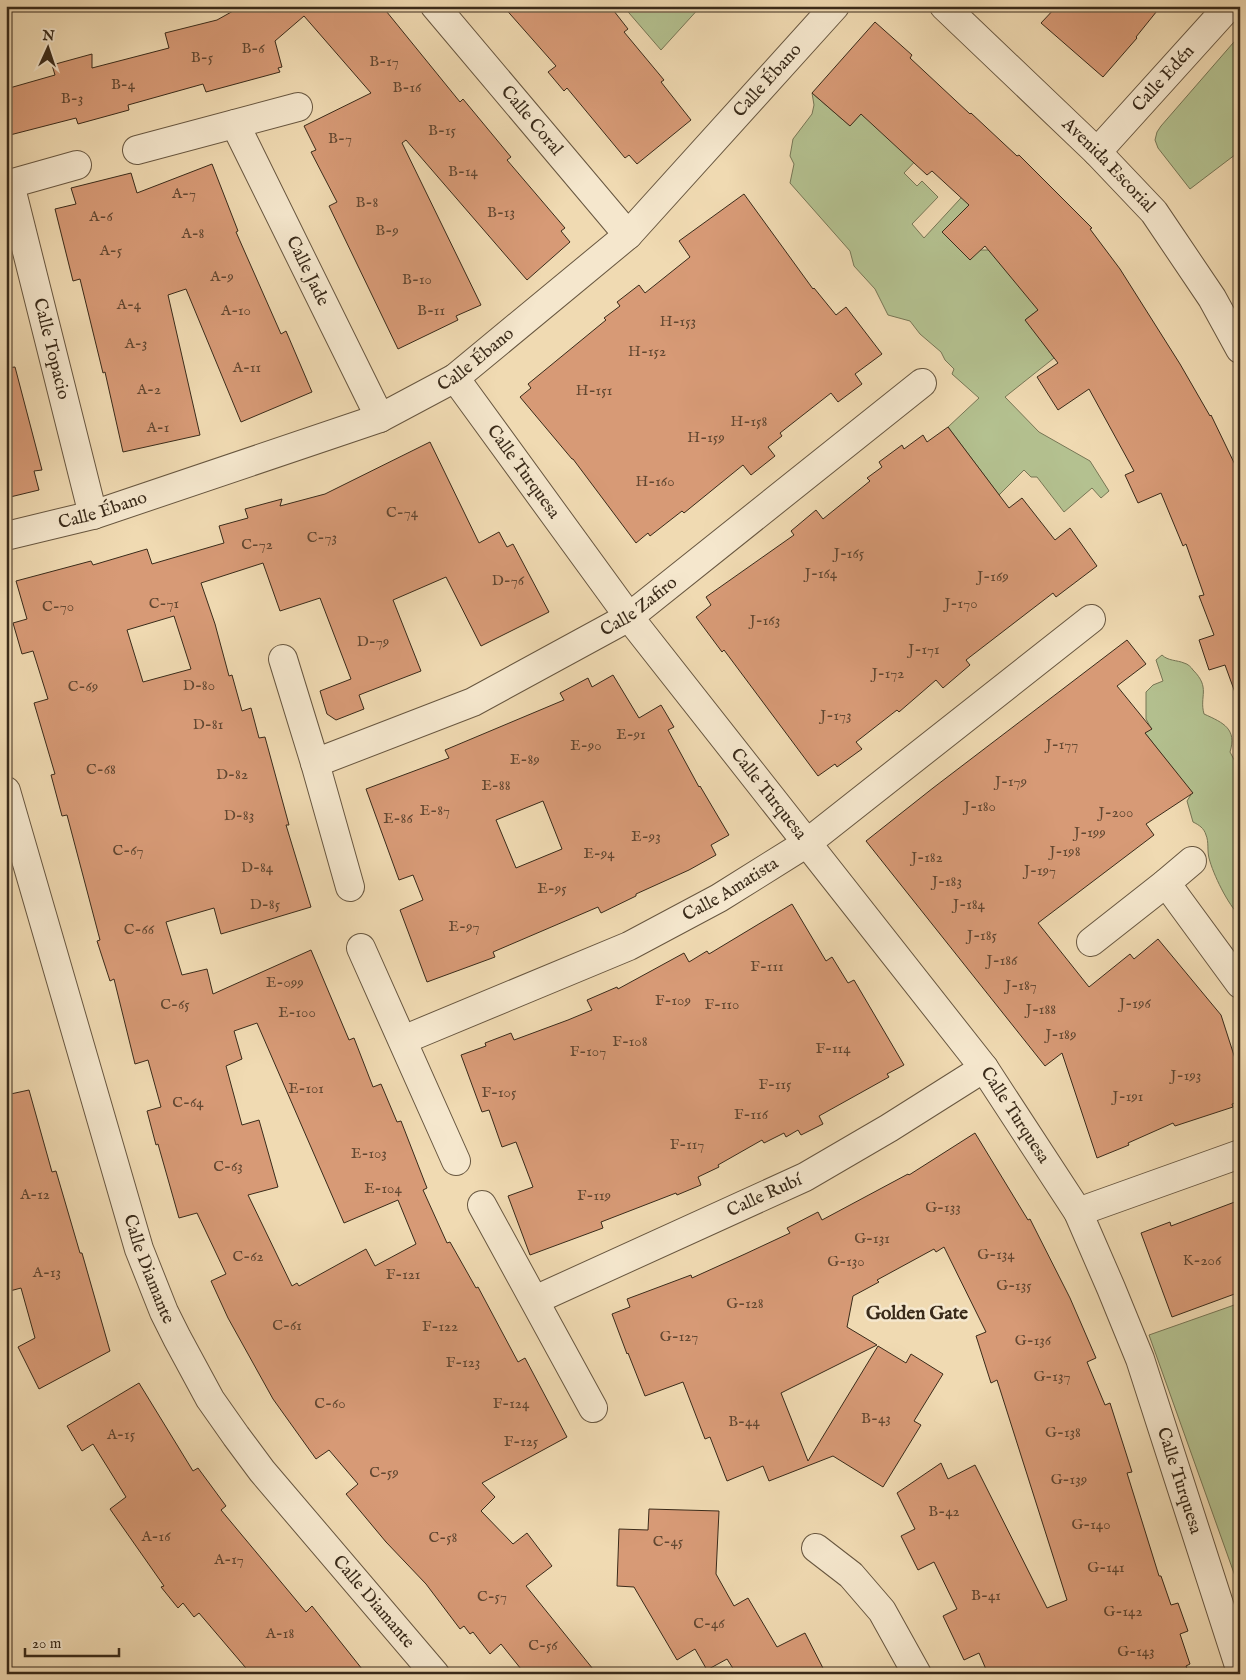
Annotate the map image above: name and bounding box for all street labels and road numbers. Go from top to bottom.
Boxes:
street label: Calle Ébano [728,39,807,122]
street label: Calle Edén [1127,40,1200,117]
street label: Calle Coral [496,81,568,160]
street label: Avenida Escorial [1056,112,1160,218]
street label: Calle Jade [281,232,334,310]
street label: Calle Topacio [28,296,75,402]
street label: Calle Ébano [433,322,519,397]
street label: Calle Turquesa [481,420,565,524]
street label: Calle Ébano [56,486,150,534]
street label: Calle Zafiro [596,571,682,642]
street label: Calle Turquesa [725,743,812,845]
street label: Calle Amatista [679,852,783,927]
street label: Calle Turquesa [975,1063,1055,1168]
street label: Calle Rubí [723,1168,807,1223]
street label: Calle Diamante [118,1212,180,1328]
street label: Calle Turquesa [1151,1424,1207,1537]
street label: Calle Diamante [327,1551,420,1653]

